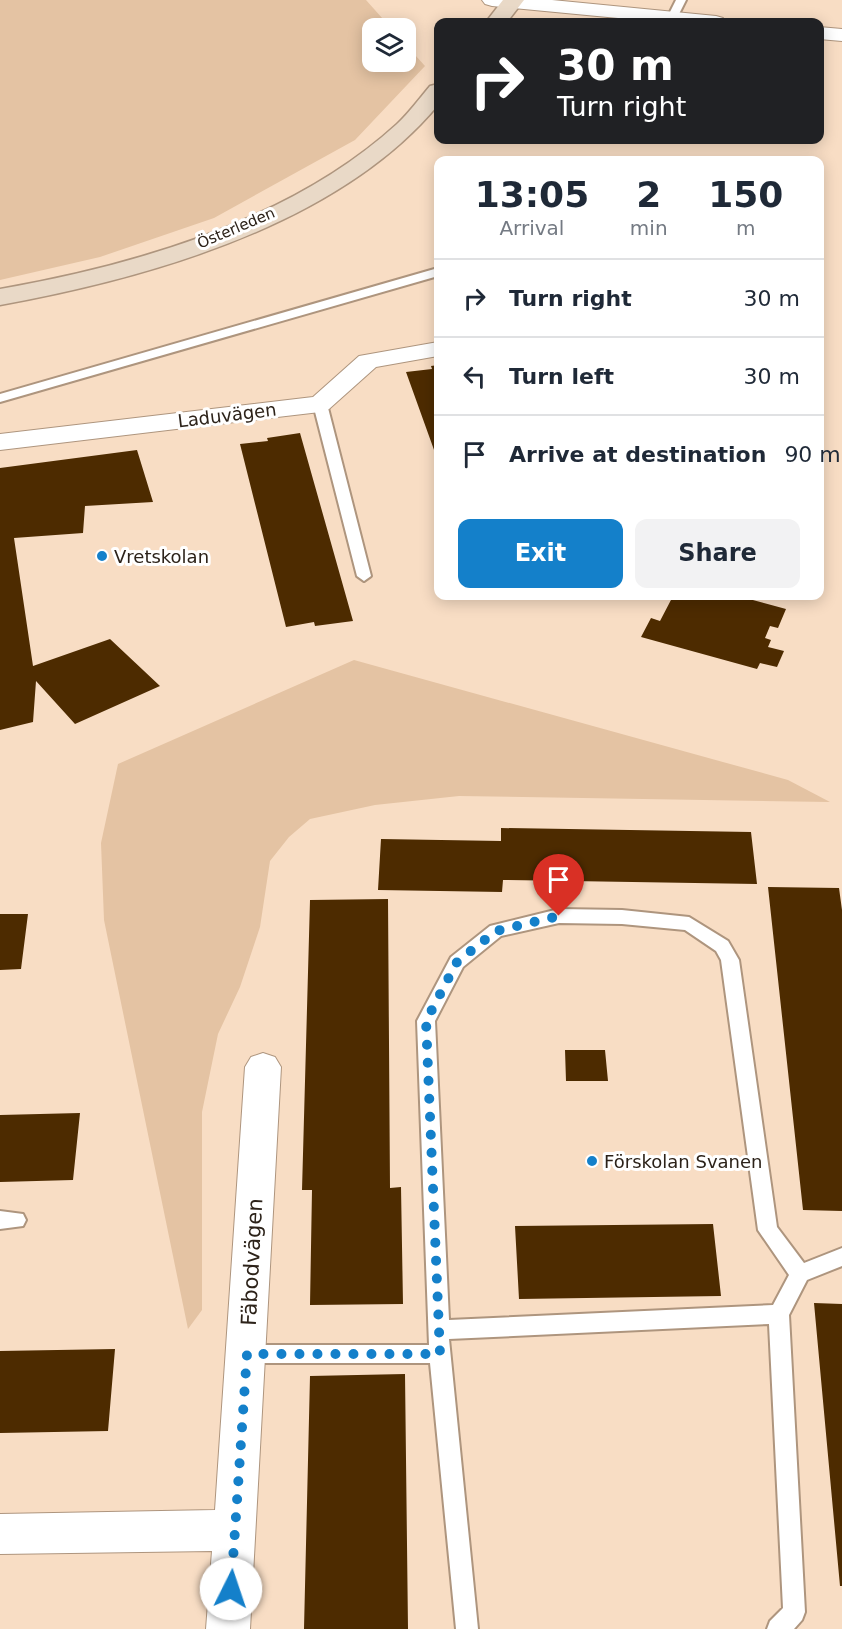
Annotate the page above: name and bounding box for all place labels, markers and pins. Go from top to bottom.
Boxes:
place label: Vretskolan [114,546,209,567]
marker: Vretskolan [95,549,109,563]
pin [533,854,584,916]
place label: Förskolan Svanen [604,1151,762,1172]
marker: Förskolan Svanen [585,1154,599,1168]

